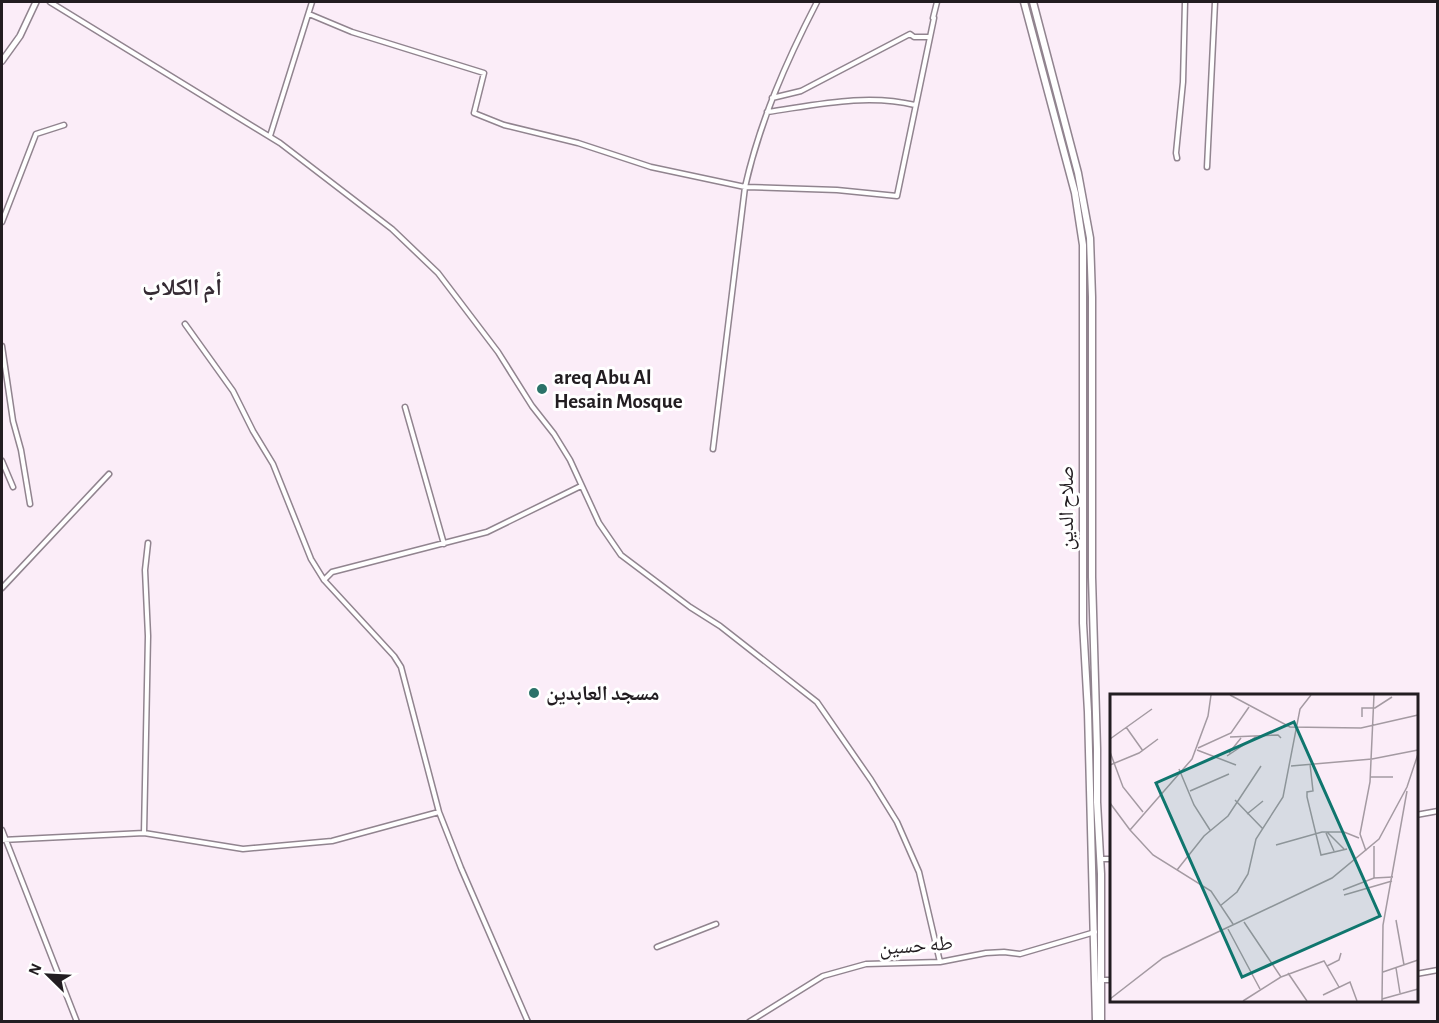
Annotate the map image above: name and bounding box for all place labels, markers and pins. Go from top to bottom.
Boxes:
place label: areq Abu Al Hesain Mosque [554,367,683,412]
marker: areq Abu Al Hesain Mosque [535,382,549,396]
place label: مسجد العابدين [546,683,659,706]
marker: مسجد العابدين [527,686,541,700]

